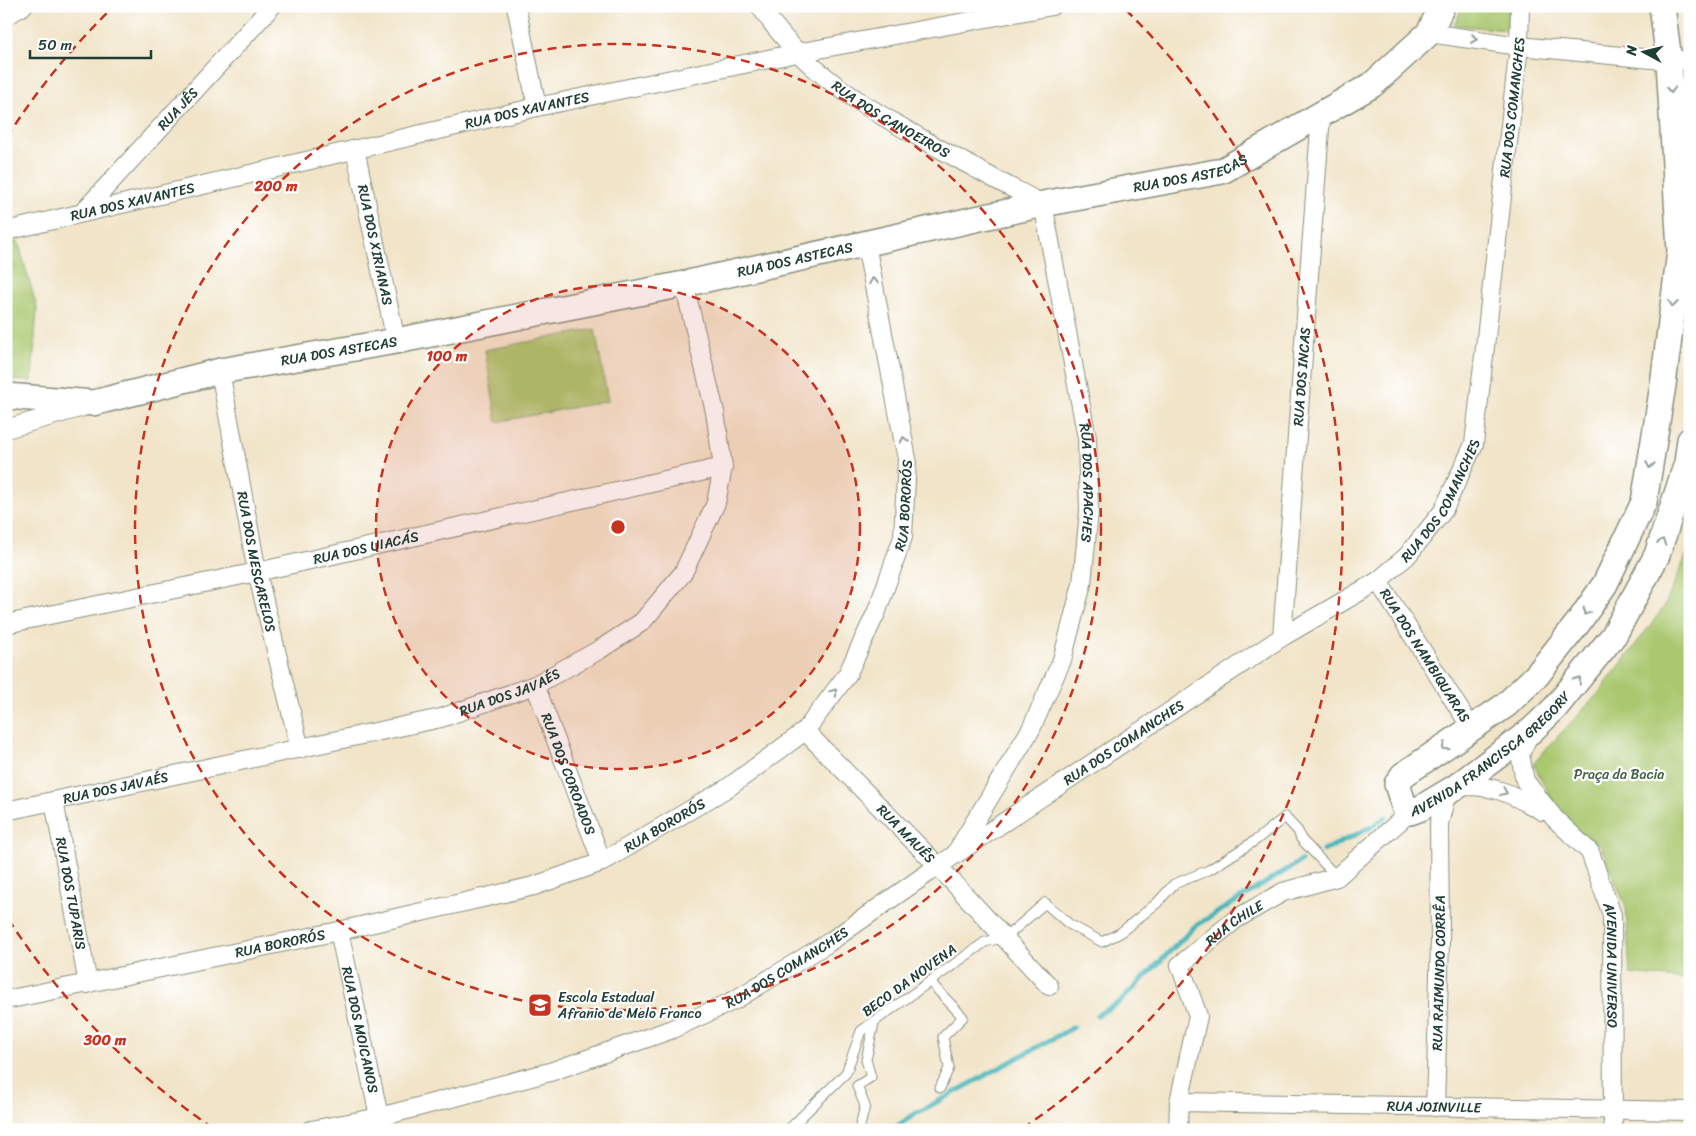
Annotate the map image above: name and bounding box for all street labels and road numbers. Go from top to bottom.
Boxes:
street label: RUA DOS COMANCHES [1492,36,1532,179]
street label: RUA DOS CANOEIROS [826,74,955,165]
street label: RUA JÊS [151,81,205,137]
street label: RUA DOS XAVANTES [462,84,592,136]
street label: RUA DOS ASTECAS [1131,147,1253,200]
street label: RUA DOS XAVANTES [68,175,198,229]
street label: RUA DOS XIRIANAS [350,182,400,308]
street label: RUA DOS ASTECAS [735,235,855,285]
street label: RUA DOS INCAS [1286,326,1318,427]
street label: RUA DOS ASTECAS [279,329,400,373]
street label: RUA DOS APACHES [1071,421,1101,544]
street label: RUA DOS COMANCHES [1395,438,1487,569]
street label: RUA BORORÓS [887,459,920,555]
street label: RUA DOS MESCARELOS [229,489,283,635]
street label: RUA DOS UIACÁS [311,524,422,572]
street label: RUA DOS NAMBIQUARAS [1373,584,1477,728]
street label: RUA DOS JAVAÉS [456,661,565,724]
street label: AVENIDA FRANCISCA GREGORY [1406,685,1578,824]
street label: RUA DOS COMANCHES [1058,693,1190,792]
street label: RUA DOS COROADOS [534,709,603,839]
street label: RUA DOS JAVAÉS [61,765,171,811]
street label: RUA BORORÓS [619,791,711,860]
street label: RUA MAUÊS [870,798,941,870]
street label: RUA DOS TUPARIS [48,835,93,952]
street label: RUA CHILE [1200,893,1269,953]
street label: RUA RAIMUNDO CORRÊA [1425,895,1453,1051]
street label: AVENIDA UNIVERSO [1595,898,1625,1028]
street label: RUA DOS COMANCHES [721,920,854,1016]
street label: RUA BORORÓS [233,922,328,965]
street label: BECO DA NOVENA [857,937,962,1024]
street label: RUA DOS MOICANOS [334,964,386,1096]
street label: RUA JOINVILLE [1387,1094,1483,1120]

